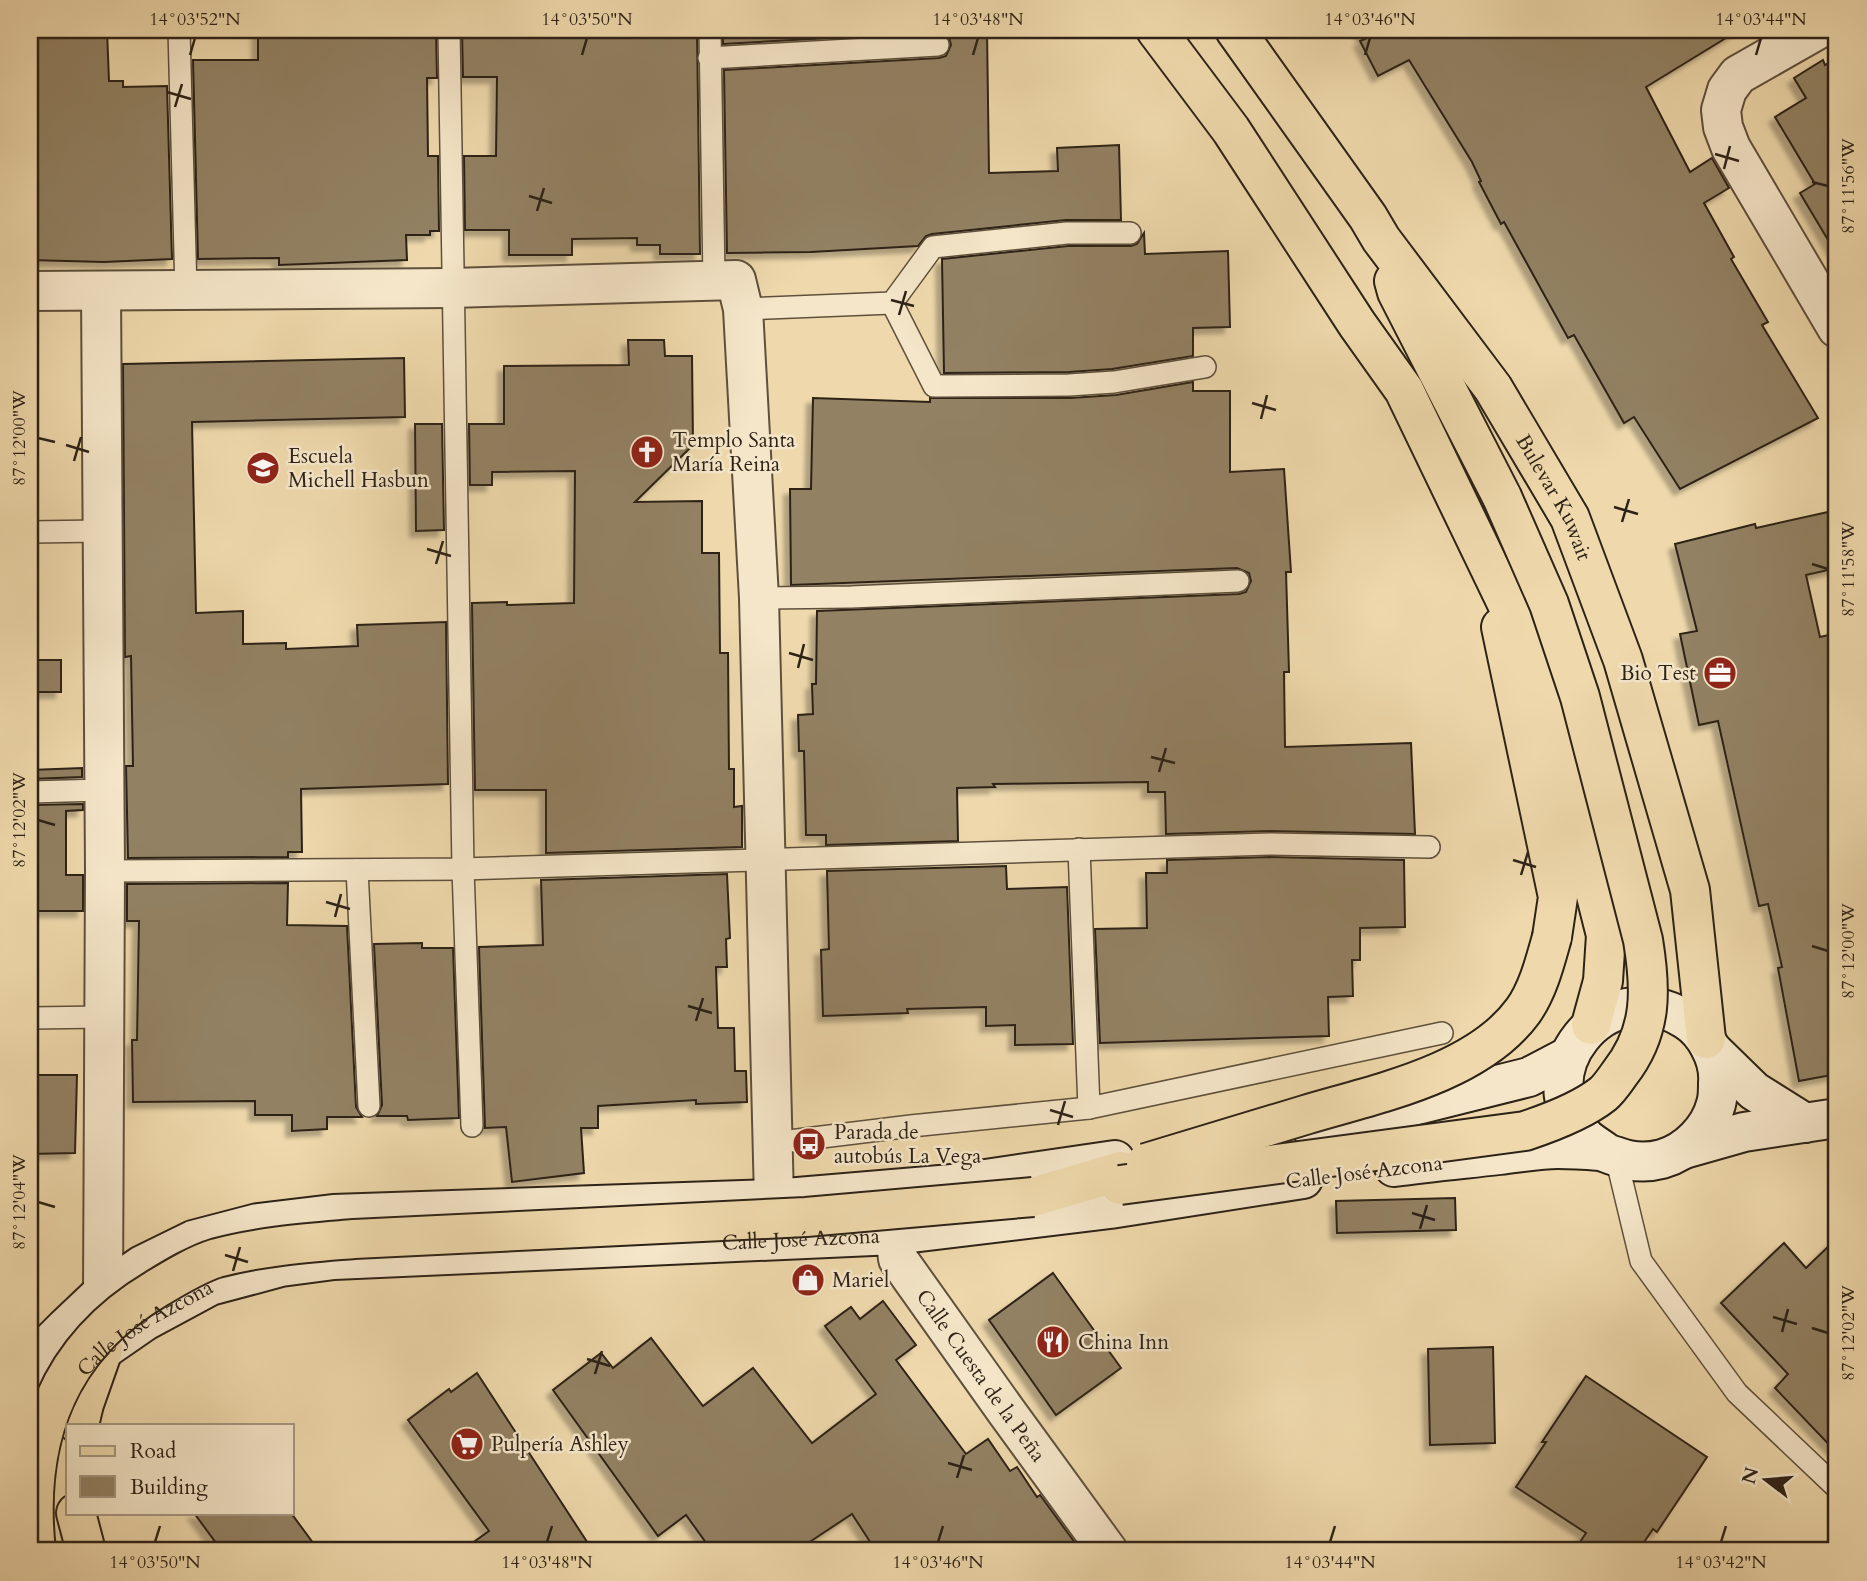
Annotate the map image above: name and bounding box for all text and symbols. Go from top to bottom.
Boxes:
text: 14°03'52"N [149,7,241,32]
text: 14°03'50"N [541,7,633,32]
text: 14°03'48"N [932,7,1024,32]
text: 14°03'46"N [1324,7,1416,32]
text: 14°03'44"N [1715,7,1807,32]
text: 87°11'56"W [1836,138,1861,234]
text: 87°12'00"W [7,390,32,486]
place label: Templo Santa María Reina [672,426,795,479]
street label: Bulevar Kuwait [1509,429,1599,565]
church icon: Templo Santa María Reina [628,433,666,471]
place label: Escuela Michell Hasbun [288,442,429,495]
school or university icon: Escuela Michell Hasbun [244,449,282,487]
text: 87°11'58"W [1836,521,1861,617]
office icon: Bio Test [1701,654,1739,692]
place label: Bio Test [1620,659,1696,688]
text: 87°12'02"W [7,772,32,868]
text: 87°12'00"W [1836,903,1861,999]
place label: Parada de autobús La Vega [834,1118,981,1171]
bus stop icon: Parada de autobús La Vega [790,1125,828,1163]
street label: Calle José Azcona [1284,1148,1444,1197]
text: 87°12'04"W [7,1154,32,1250]
street label: Calle José Azcona [721,1222,880,1258]
shop icon: Mariel [789,1261,827,1299]
place label: Mariel [832,1266,889,1295]
street label: Calle José Azcona [71,1273,218,1383]
street label: Calle Cuesta de la Peña [909,1284,1052,1468]
text: 87°12'02"W [1836,1285,1861,1381]
restaurant icon: China Inn [1034,1323,1072,1361]
place label: China Inn [1078,1328,1169,1357]
legend [66,1424,294,1514]
supermarket icon: Pulpería Ashley [448,1425,486,1463]
place label: Pulpería Ashley [491,1430,629,1459]
text: Road [130,1437,176,1466]
north arrow [1730,1444,1800,1514]
text: N [1736,1464,1766,1487]
text: Building [130,1473,208,1502]
text: 14°03'50"N [109,1550,201,1575]
text: 14°03'48"N [501,1550,593,1575]
text: 14°03'46"N [892,1550,984,1575]
text: 14°03'44"N [1284,1550,1376,1575]
text: 14°03'42"N [1675,1550,1767,1575]

